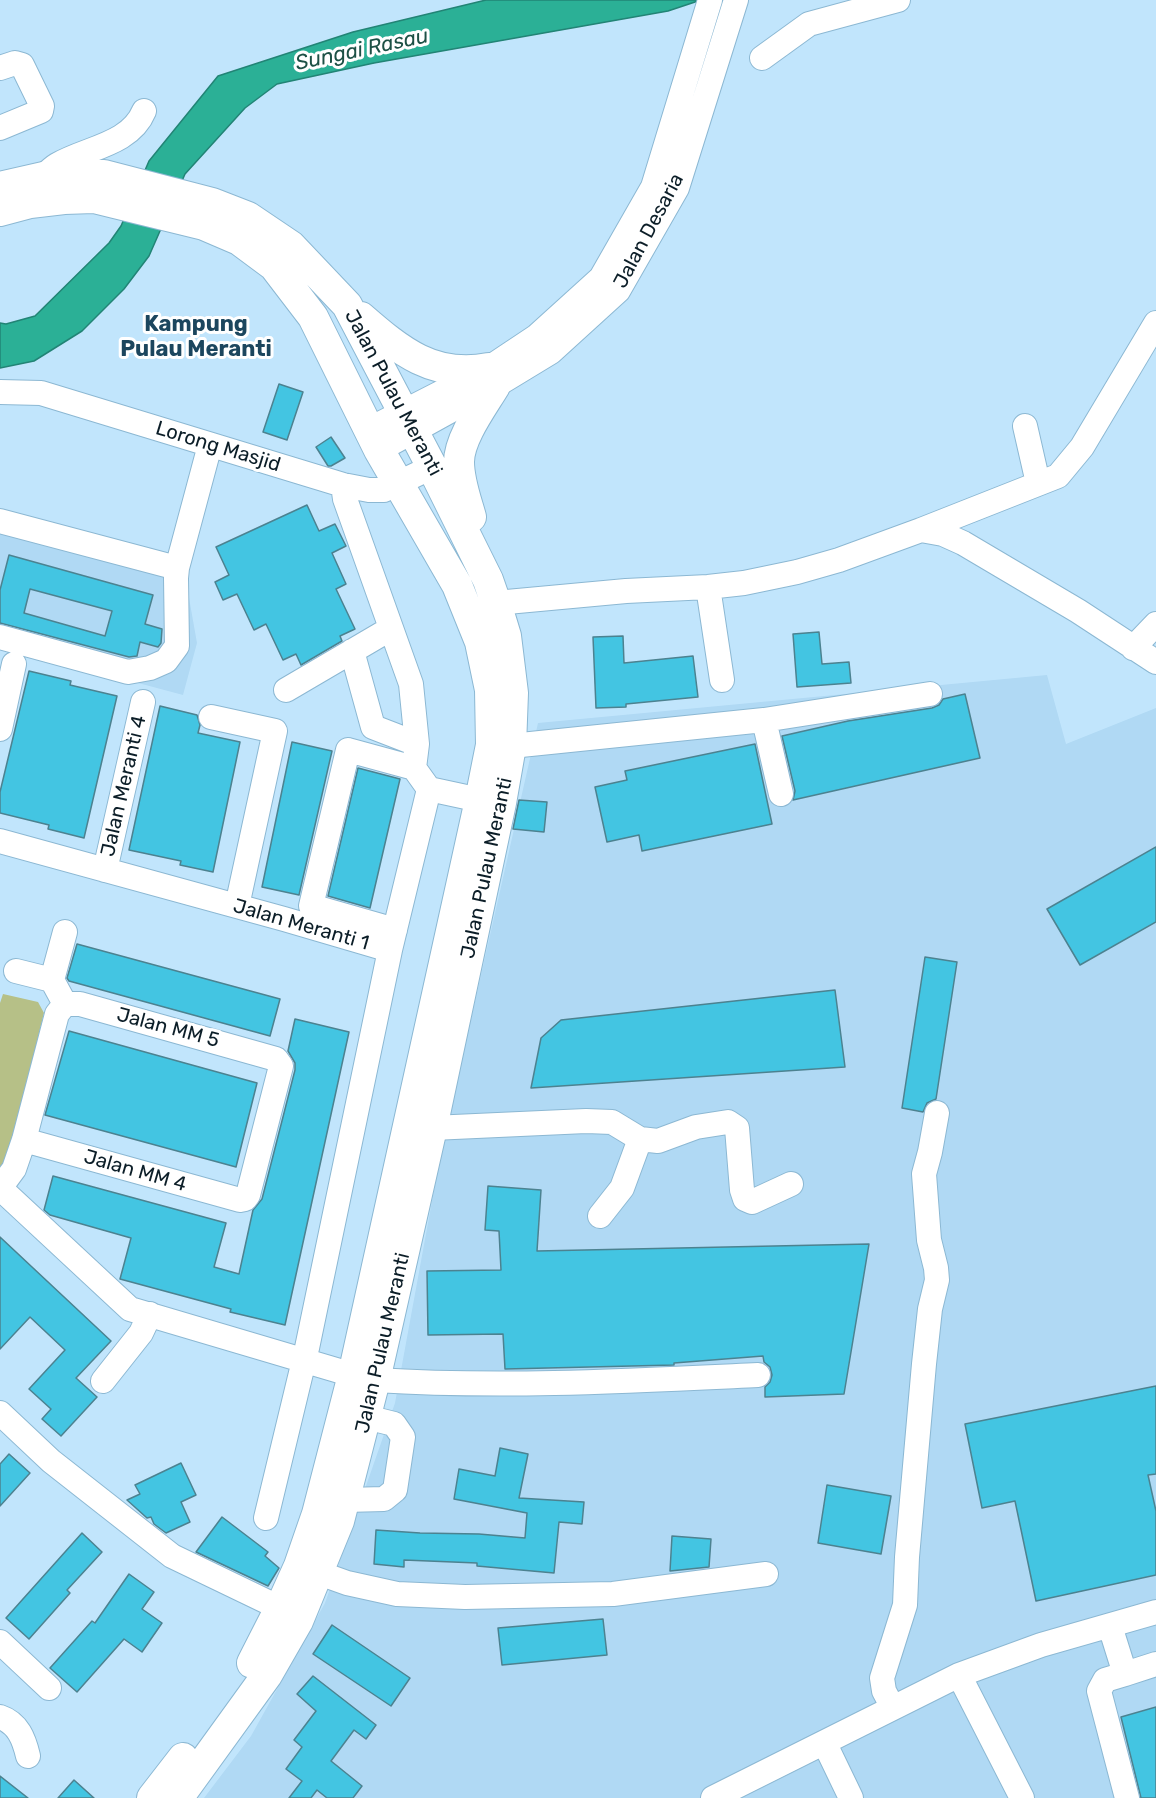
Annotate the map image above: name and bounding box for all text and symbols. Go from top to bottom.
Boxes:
water label: Sungai Rasau [293,24,431,76]
street label: Jalan Desaria [609,170,689,292]
street label: Jalan Pulau Meranti [339,306,447,480]
district label: Kampung Pulau Meranti [120,312,272,364]
street label: Lorong Masjid [153,417,283,477]
street label: Jalan Meranti 4 [96,713,152,859]
street label: Jalan Pulau Meranti [456,775,518,961]
street label: Jalan Meranti 1 [230,894,372,956]
street label: Jalan MM 5 [114,1003,222,1053]
street label: Jalan MM 4 [81,1145,189,1197]
street label: Jalan Pulau Meranti [351,1250,415,1436]

